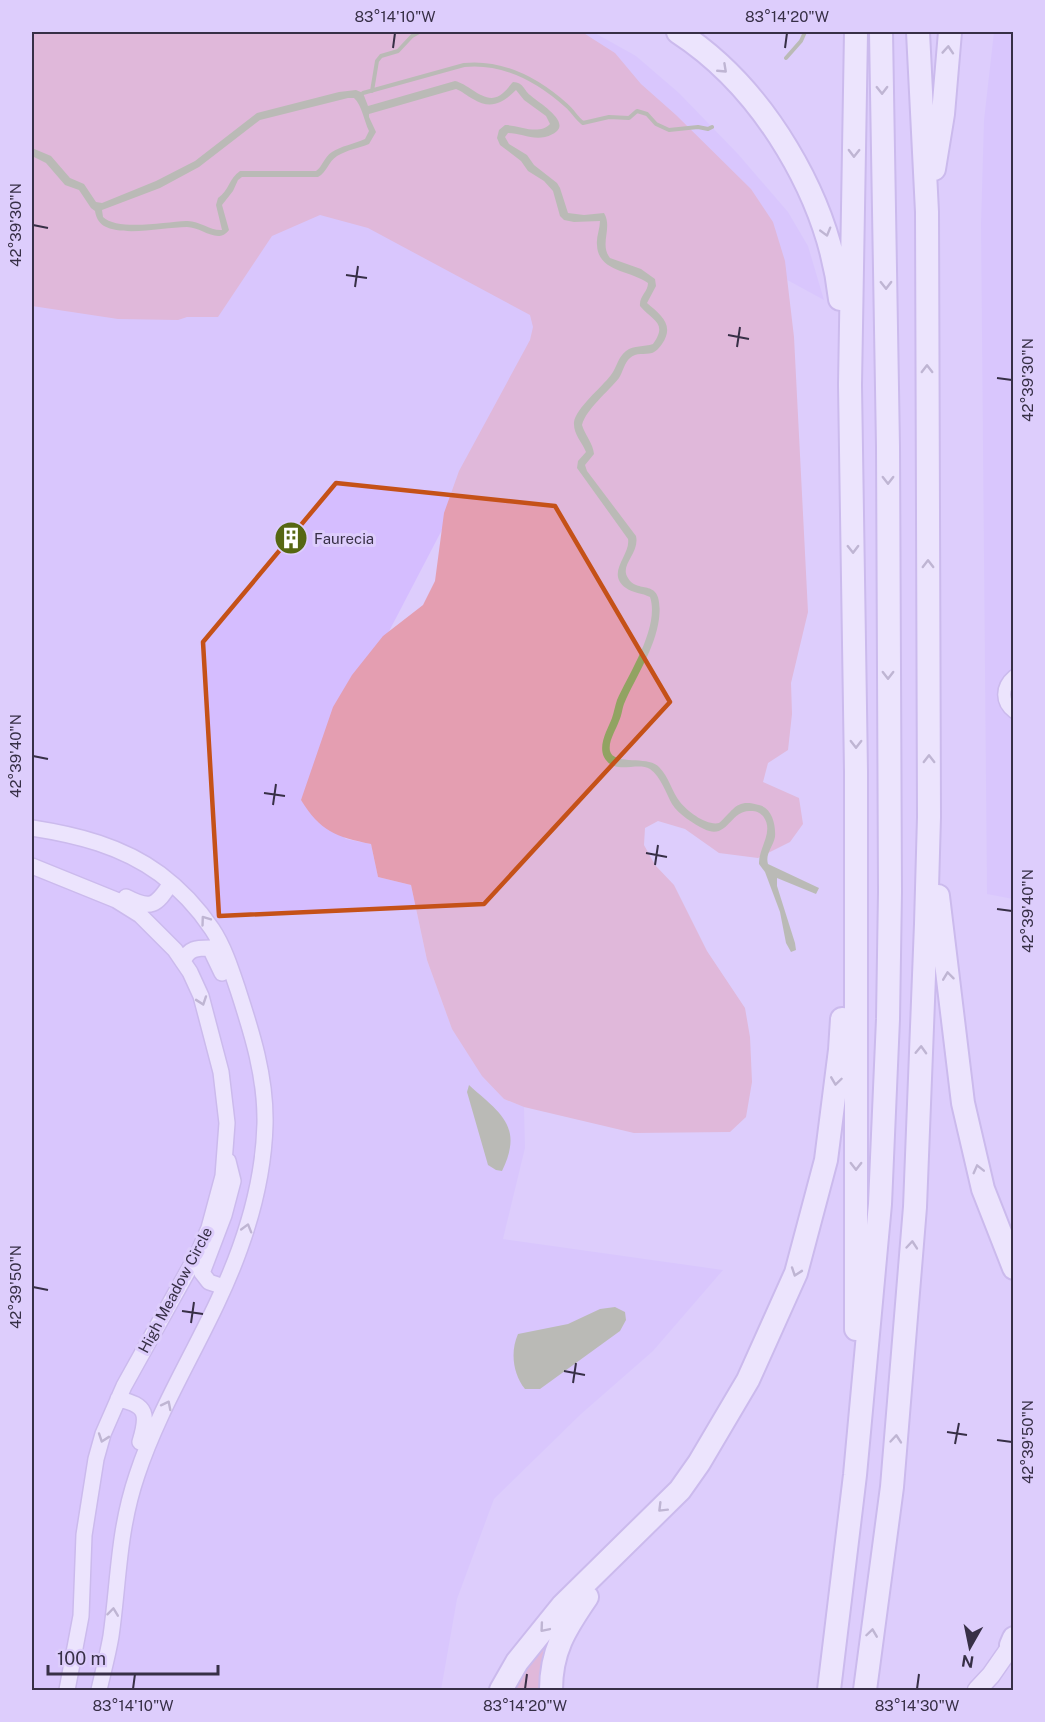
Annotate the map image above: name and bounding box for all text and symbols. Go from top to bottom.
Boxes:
text: 83°14'10"W [354,8,436,25]
text: 83°14'20"W [745,8,829,25]
one-way arrow [941,45,954,54]
one-way arrow [716,62,726,73]
one-way arrow [876,85,889,94]
one-way arrow [848,148,860,157]
text: 42°39'30"N [7,183,24,267]
one-way arrow [819,226,831,237]
one-way arrow [879,280,892,289]
text: 42°39'30"N [1019,338,1036,422]
one-way arrow [921,364,933,373]
one-way arrow [882,475,894,484]
building icon: Faurecia [273,520,309,556]
place label: Faurecia [314,530,374,547]
one-way arrow [847,544,860,553]
one-way arrow [922,559,934,568]
one-way arrow [882,670,894,679]
text: 42°39'40"N [7,714,24,798]
one-way arrow [850,739,862,748]
one-way arrow [923,754,935,763]
text: 42°39'40"N [1019,869,1036,953]
one-way arrow [201,915,212,926]
one-way arrow [942,972,955,981]
one-way arrow [195,995,207,1005]
one-way arrow [915,1045,928,1054]
one-way arrow [831,1077,843,1086]
one-way arrow [850,1162,862,1171]
one-way arrow [973,1164,985,1175]
one-way arrow [240,1223,252,1234]
street label: High Meadow Circle [135,1224,215,1356]
one-way arrow [905,1240,918,1249]
text: 42°39'50"N [7,1245,24,1329]
one-way arrow [791,1266,803,1277]
text: 42°39'50"N [1019,1400,1036,1484]
one-way arrow [160,1401,171,1412]
one-way arrow [97,1432,110,1443]
one-way arrow [889,1434,902,1444]
one-way arrow [658,1502,669,1512]
one-way arrow [107,1608,119,1617]
north arrow [940,1617,1000,1677]
one-way arrow [540,1621,551,1632]
one-way arrow [866,1628,878,1637]
scale bar [48,1638,218,1676]
text: 100 m [57,1648,106,1669]
text: N [960,1651,975,1672]
text: 83°14'10"W [92,1697,174,1714]
text: 83°14'20"W [483,1697,567,1714]
text: 83°14'30"W [875,1697,959,1714]

